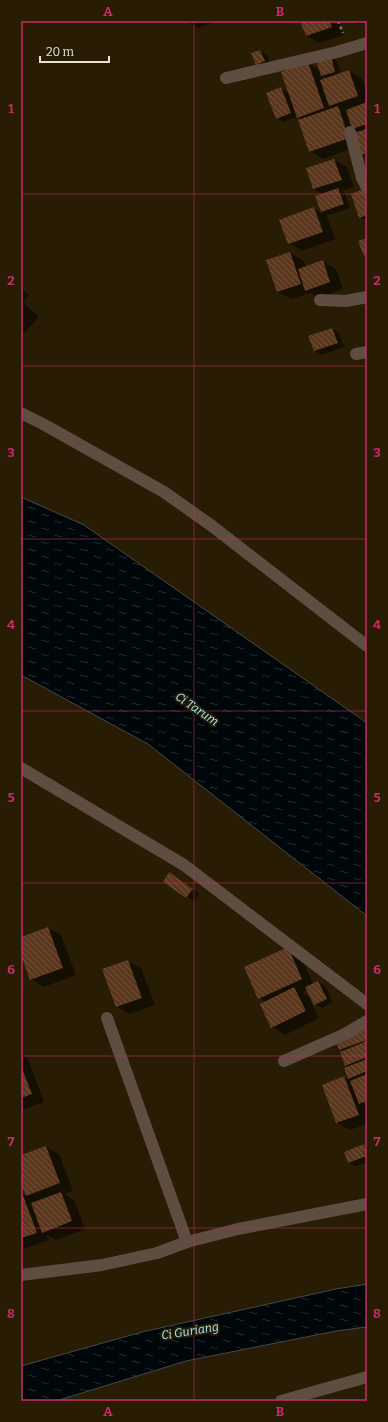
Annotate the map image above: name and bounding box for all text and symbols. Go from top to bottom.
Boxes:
text: A [103,4,113,19]
text: B [276,4,284,19]
scale bar [40,38,109,64]
text: 20 m [46,45,75,59]
text: 1 [8,101,14,116]
text: 1 [374,101,380,116]
text: 2 [7,273,15,288]
text: 2 [373,273,381,288]
text: 3 [7,445,15,460]
text: 3 [373,445,381,460]
text: 4 [7,617,15,632]
text: 4 [373,617,381,632]
water label: Ci Tarum [173,689,221,729]
text: 5 [7,790,15,805]
text: 5 [373,790,381,805]
text: 6 [7,962,15,977]
text: 6 [373,962,381,977]
text: 7 [8,1134,15,1149]
text: 7 [374,1134,381,1149]
text: 8 [7,1306,15,1321]
text: 8 [373,1306,381,1321]
water label: Ci Guriang [160,1320,220,1342]
text: A [103,1404,113,1419]
text: B [276,1404,284,1419]

